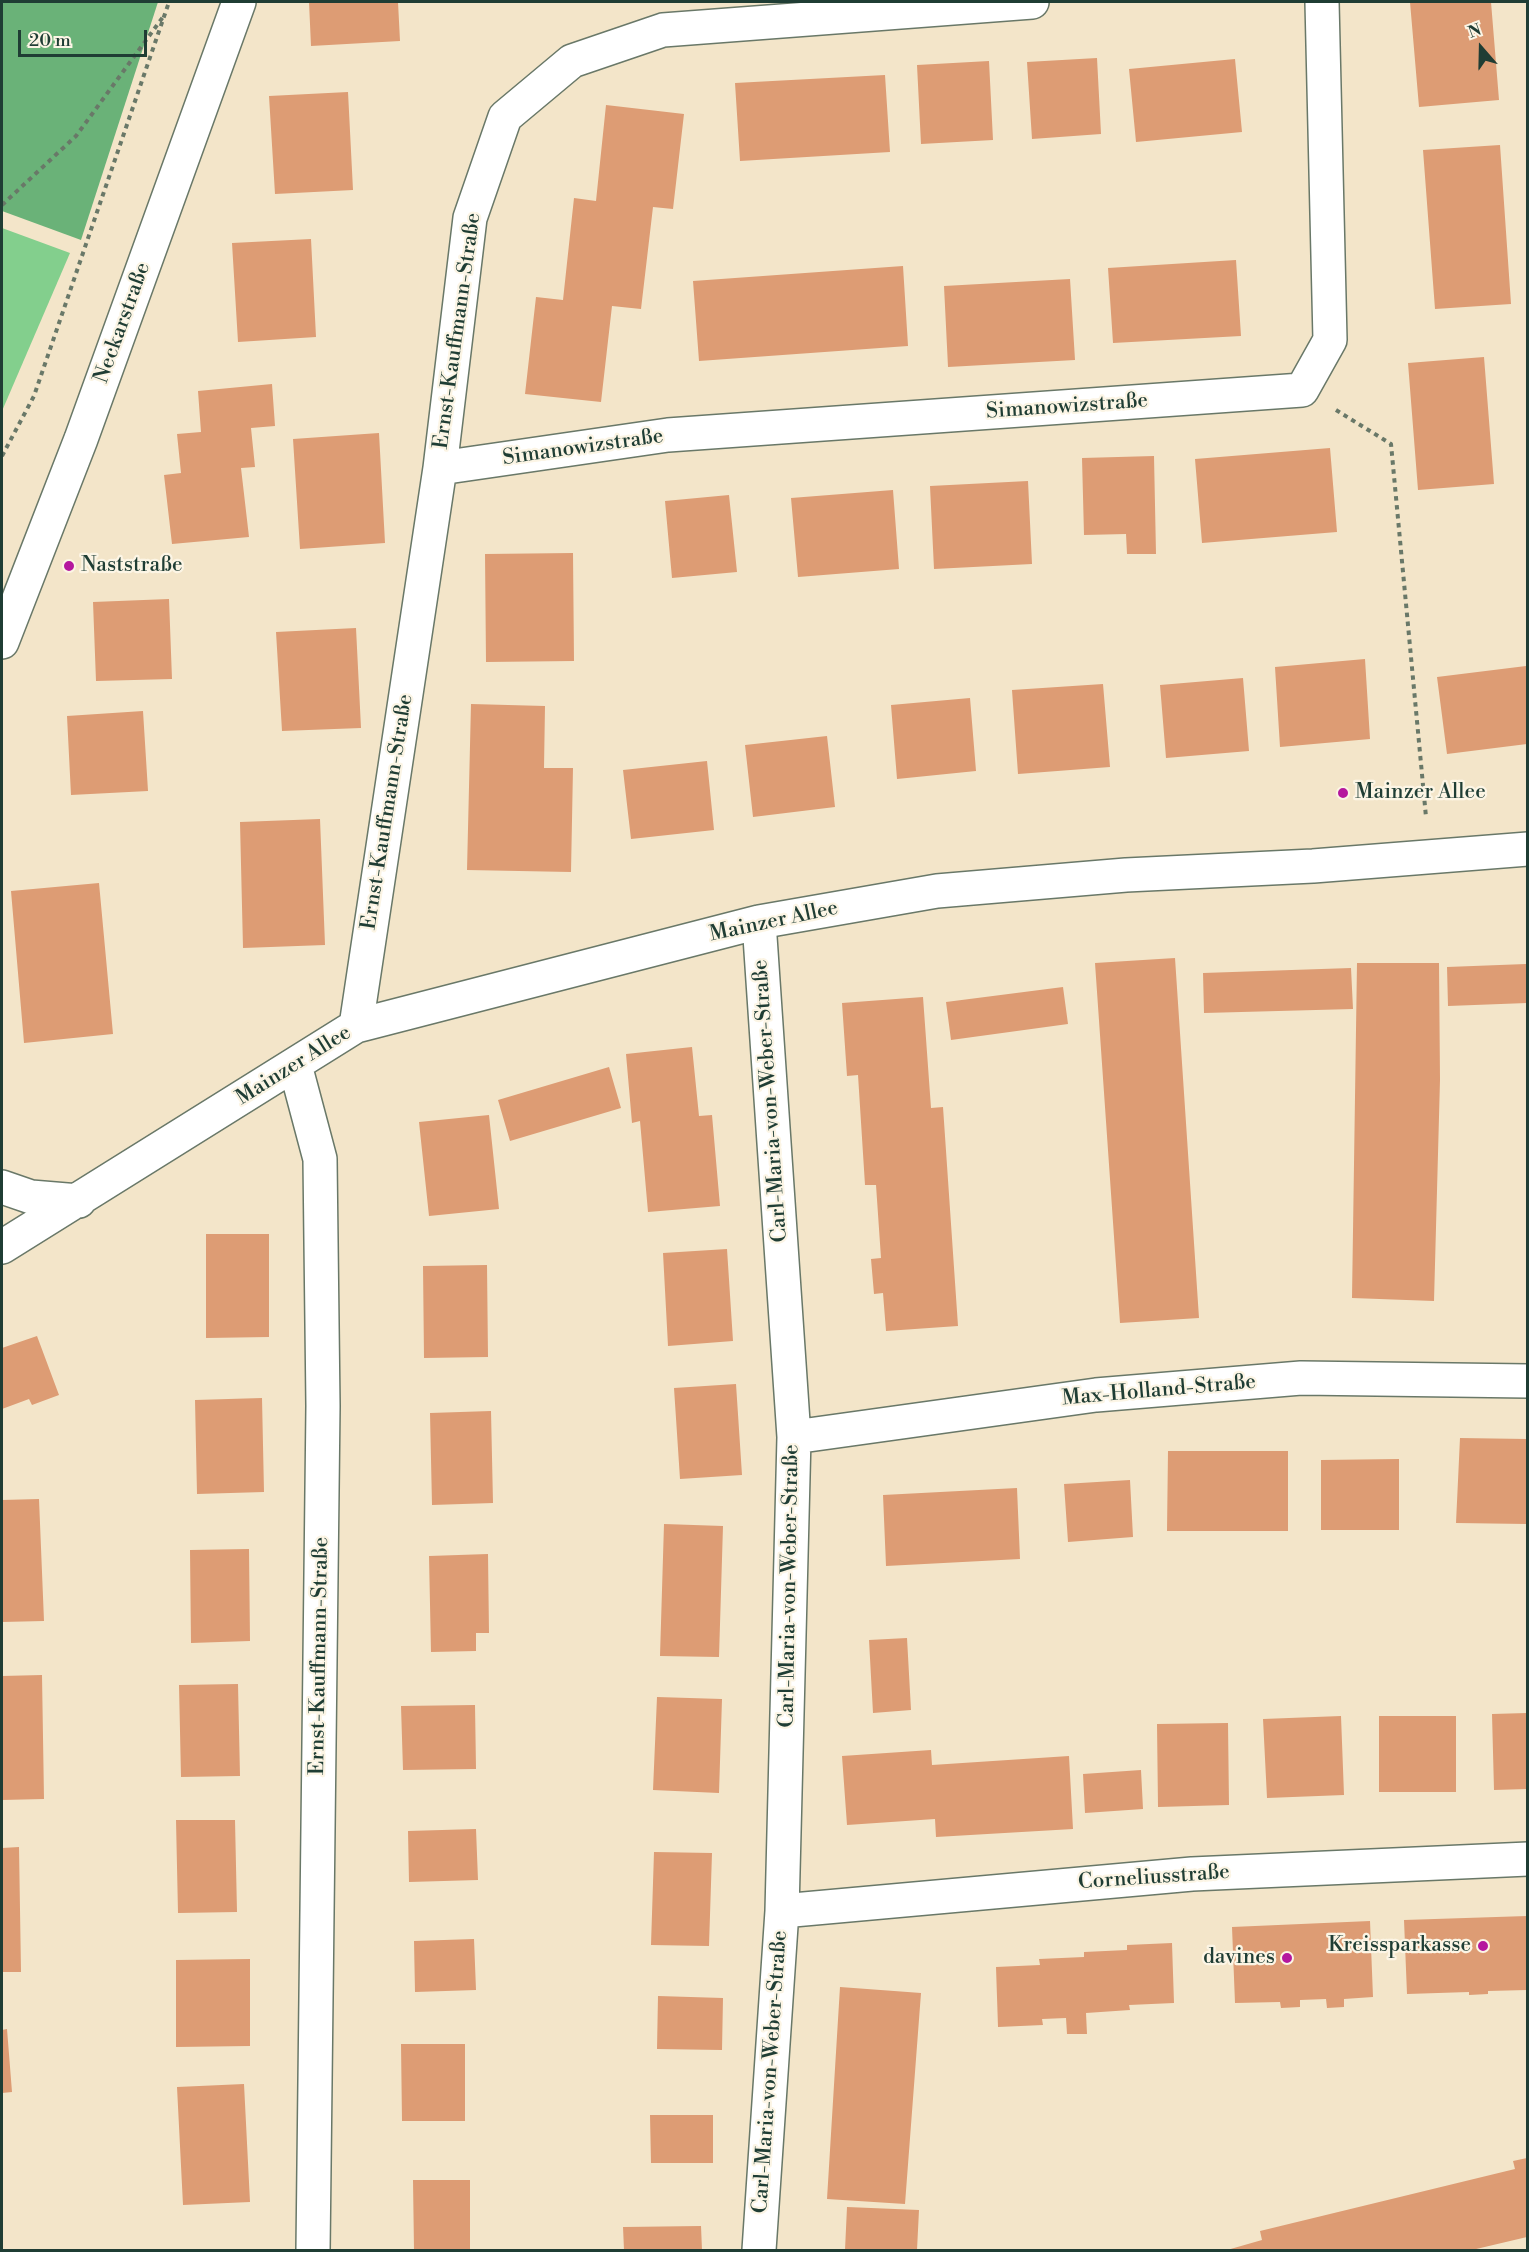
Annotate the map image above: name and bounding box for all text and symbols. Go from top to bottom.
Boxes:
scale bar [21,18,150,56]
north arrow [1451,18,1511,78]
text: N [1465,20,1484,43]
text: 20 m [29,29,71,52]
street label: Ernst-Kauffmann-Straße [429,211,487,451]
street label: Neckarstraße [89,259,157,387]
street label: Simanowizstraße [985,389,1149,425]
street label: Simanowizstraße [501,424,665,472]
place label: Naststraße [81,553,183,579]
marker: Naststraße [62,559,76,573]
street label: Ernst-Kauffmann-Straße [357,692,419,932]
place label: Mainzer Allee [1355,780,1486,806]
marker: Mainzer Allee [1336,786,1350,800]
street label: Mainzer Allee [707,896,841,948]
street label: Carl-Maria-von-Weber-Straße [749,959,793,1243]
street label: Mainzer Allee [232,1021,356,1111]
street label: Max-Holland-Straße [1061,1370,1257,1412]
street label: Carl-Maria-von-Weber-Straße [775,1444,805,1728]
street label: Ernst-Kauffmann-Straße [305,1537,335,1775]
street label: Corneliusstraße [1077,1860,1231,1896]
street label: Carl-Maria-von-Weber-Straße [749,1930,793,2214]
place label: Kreissparkasse [1328,1933,1471,1959]
marker: Kreissparkasse [1476,1939,1490,1953]
place label: davines [1203,1945,1275,1971]
marker: davines [1280,1951,1294,1965]

